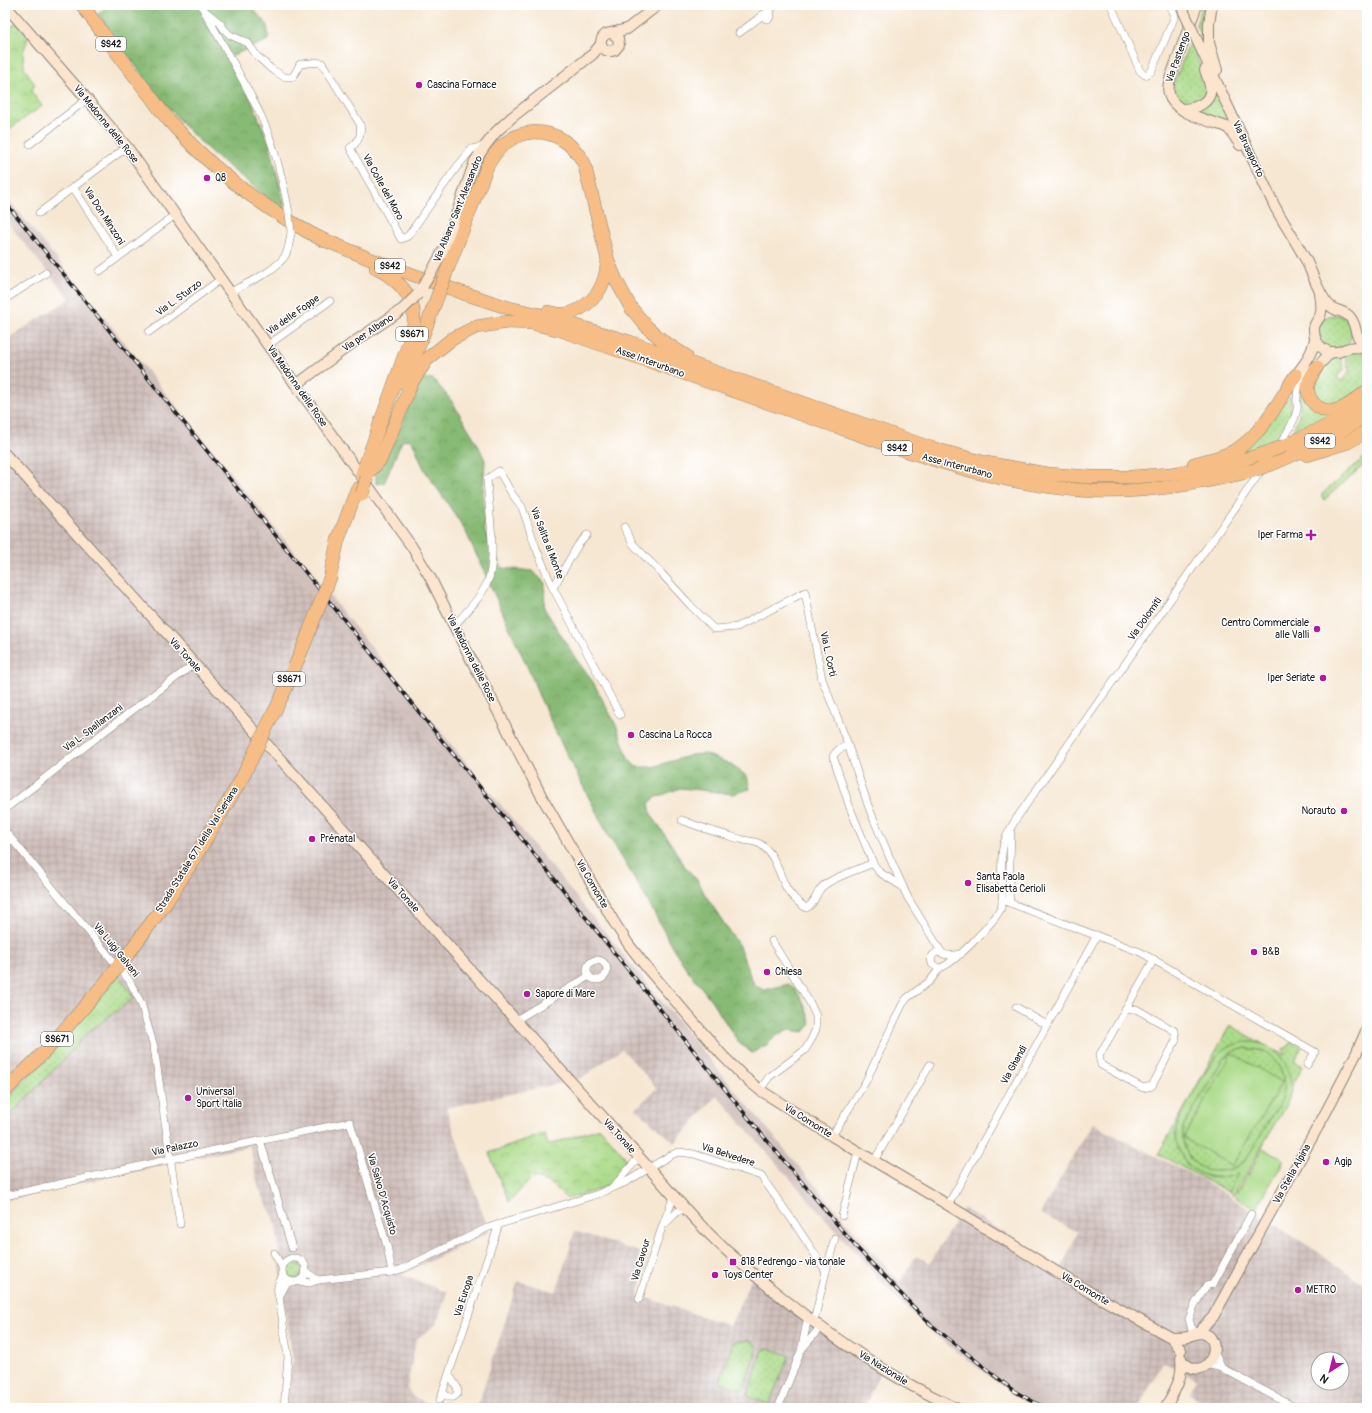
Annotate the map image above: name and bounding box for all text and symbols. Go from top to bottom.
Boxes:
street label: Via Pastengo [1163,29,1193,84]
road number: SS42 [96,37,126,51]
place label: Cascina Fornace [427,79,496,91]
marker: Cascina Fornace [414,80,424,90]
street label: Via Madonna delle Rose [71,83,141,165]
street label: Via Brusaporto [1230,119,1267,180]
street label: Via Colle del Moro [360,152,406,223]
street label: Via Albano Sant'Alessandro [431,153,485,264]
place label: Q8 [215,172,226,184]
marker: Q8 [202,173,212,183]
street label: Via Don Minzoni [81,185,127,247]
road number: SS42 [375,259,405,273]
street label: Via L. Sturzo [154,277,205,319]
street label: Via delle Foppe [264,292,322,338]
street label: Via per Albano [340,311,396,355]
road number: SS671 [396,327,428,341]
street label: Via Madonna delle Rose [264,343,330,429]
street label: Asse Interurbano [614,344,687,380]
road number: SS42 [1305,434,1335,448]
road number: SS42 [882,441,912,455]
street label: Asse Interurbano [920,451,994,481]
street label: Via Salita al Monte [528,505,566,581]
place label: Iper Farma [1258,529,1303,541]
marker: Iper Farma [1306,530,1316,540]
street label: Via Dolomiti [1126,595,1164,643]
street label: Via Madonna delle Rose [444,612,498,704]
place label: Centro Commerciale alle Valli [1221,617,1309,641]
marker: Centro Commerciale alle Valli [1312,624,1322,634]
street label: Via L. Corti [817,630,839,678]
street label: Via Tonale [166,635,204,675]
road number: SS671 [273,672,305,686]
place label: Iper Seriate [1267,672,1315,684]
marker: Iper Seriate [1318,673,1328,683]
street label: Via L. Spallanzani [61,702,125,754]
place label: Cascina La Rocca [639,729,712,741]
marker: Cascina La Rocca [626,730,636,740]
street label: Strada Statale 671 della Val Seriana [153,784,241,915]
place label: Norauto [1301,805,1337,817]
marker: Norauto [1339,806,1349,816]
place label: Prénatal [320,833,355,845]
marker: Prénatal [307,834,317,844]
street label: Via Comonte [573,857,611,911]
place label: Santa Paola Elisabetta Cerioli [976,871,1045,895]
street label: Via Tonale [384,875,422,915]
marker: Santa Paola Elisabetta Cerioli [963,878,973,888]
street label: Via Luigi Galvani [91,921,142,980]
place label: B&B [1262,946,1280,958]
marker: B&B [1249,947,1259,957]
place label: Chiesa [775,966,802,978]
marker: Chiesa [762,967,772,977]
place label: Sapore di Mare [535,988,595,1000]
marker: Sapore di Mare [522,989,532,999]
road number: SS671 [41,1032,73,1046]
street label: Via Ghandi [998,1043,1030,1087]
place label: Universal Sport Italia [196,1086,242,1110]
marker: Universal Sport Italia [183,1093,193,1103]
street label: Via Comonte [782,1101,834,1141]
street label: Via Tonale [600,1116,638,1156]
street label: Via Palazzo [151,1137,200,1159]
street label: Via Belvedere [700,1141,756,1169]
street label: Via Stella Alpina [1271,1142,1314,1206]
street label: Via Salvo D'Acquisto [365,1152,400,1237]
place label: Agip [1334,1156,1352,1168]
marker: Agip [1321,1157,1331,1167]
street label: Via Cavour [629,1237,653,1283]
place label: 818 Pedrengo - via tonale [741,1256,845,1268]
marker: 818 Pedrengo - via tonale [728,1257,738,1267]
place label: Toys Center [723,1269,774,1281]
marker: Toys Center [710,1270,720,1280]
street label: Via Comonte [1059,1270,1112,1308]
street label: Via Europa [452,1273,476,1318]
place label: METRO [1306,1284,1336,1296]
marker: METRO [1293,1285,1303,1295]
street label: Via Nazionale [856,1348,910,1388]
north arrow [1310,1351,1350,1391]
text: N [1317,1371,1331,1386]

